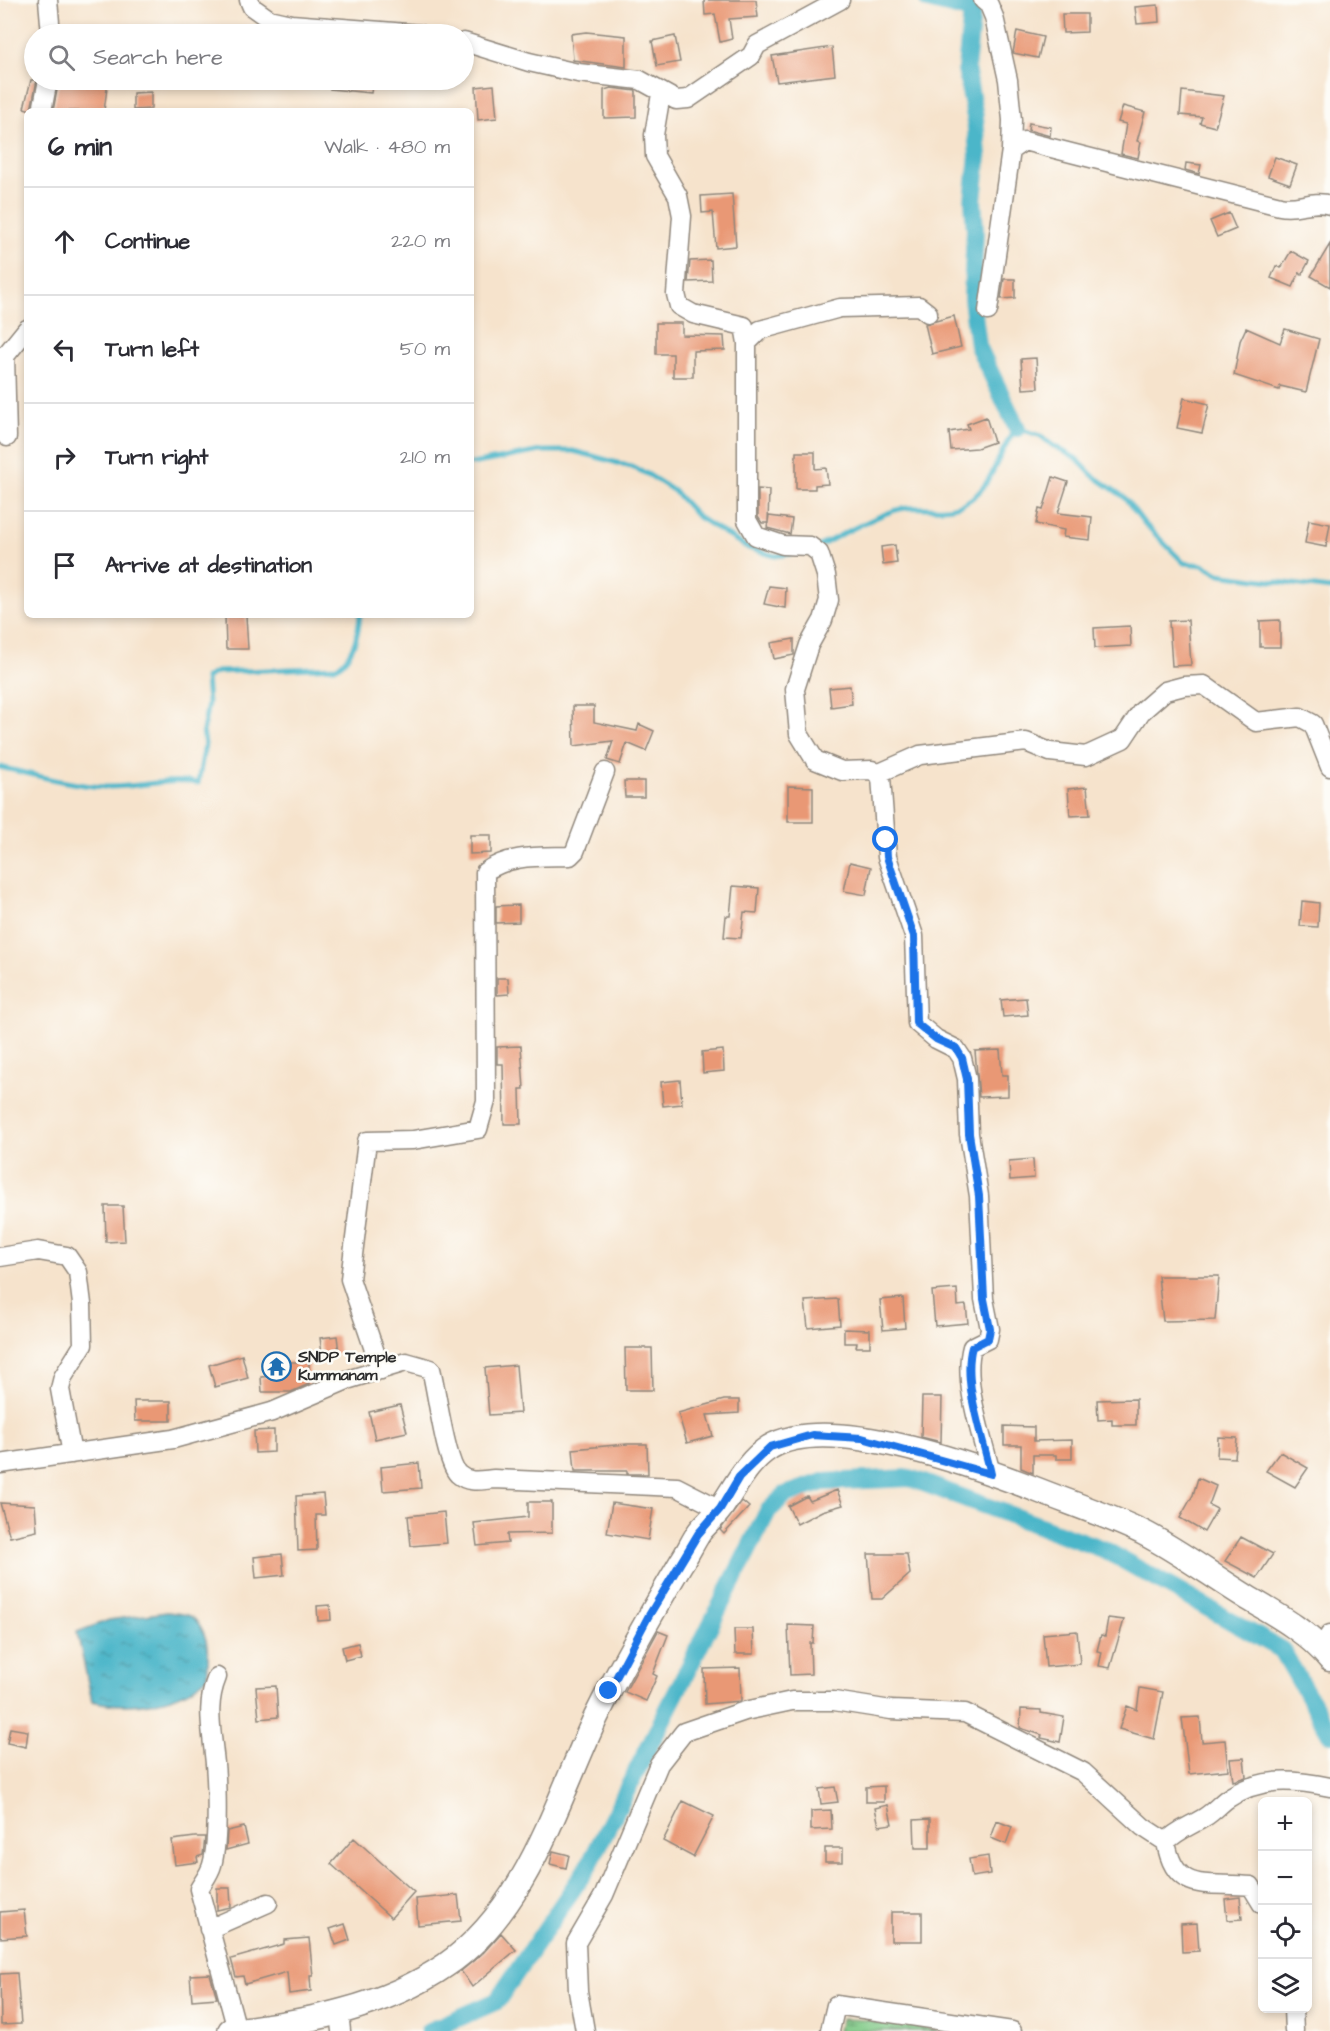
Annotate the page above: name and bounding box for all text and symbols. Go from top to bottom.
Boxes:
search box [24,24,474,90]
icon: search [45,41,78,74]
text: Search here [93,42,223,73]
text: 6 min [48,129,112,165]
text: Walk · 480 m [324,133,450,161]
icon: ahead [48,225,81,258]
text: Continue [105,226,190,257]
text: 220 m [391,227,450,255]
icon: left [48,333,81,366]
text: Turn left [105,334,199,365]
text: 50 m [400,335,450,363]
icon: right [48,441,81,474]
text: Turn right [105,442,208,473]
text: 210 m [400,443,450,471]
icon: arrive [48,549,81,582]
text: Arrive at destination [105,550,312,581]
route start [872,826,898,852]
place label: SNDP Temple Kummanam [297,1346,397,1386]
temple icon: SNDP Temple Kummanam [261,1350,293,1382]
route end [595,1677,621,1703]
map controls [1258,1797,1312,2013]
button: + [1258,1797,1312,1851]
button: − [1258,1851,1312,1905]
button: locate [1258,1905,1312,1959]
button: layers [1258,1959,1312,2013]

